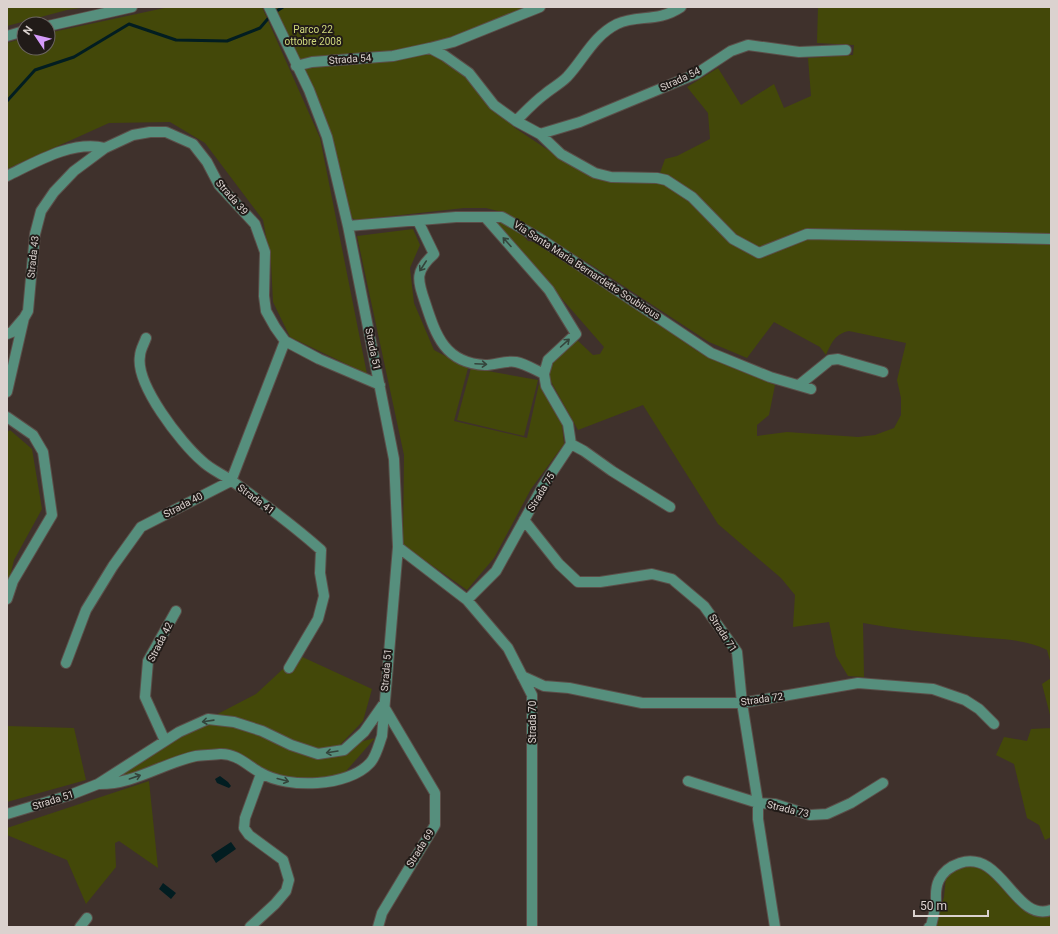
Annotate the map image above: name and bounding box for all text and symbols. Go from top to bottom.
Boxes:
north arrow [16,16,56,56]
text: N [21,23,36,37]
park label: Parco 22 ottobre 2008 [284,24,342,47]
street label: Strada 54 [328,52,372,66]
street label: Strada 54 [658,65,702,93]
street label: Strada 39 [214,177,250,217]
street label: Via Santa Maria Bernardette Soubirous [512,219,662,321]
street label: Strada 43 [25,235,41,279]
one-way arrow [502,237,511,247]
one-way arrow [419,260,427,271]
street label: Strada 51 [363,327,383,371]
one-way arrow [560,339,570,348]
one-way arrow [474,361,487,368]
street label: Strada 75 [525,471,557,513]
street label: Strada 41 [236,482,276,516]
street label: Strada 40 [162,490,205,520]
street label: Strada 71 [707,612,739,654]
street label: Strada 42 [145,620,175,664]
street label: Strada 51 [379,648,393,692]
street label: Strada 72 [740,691,784,707]
street label: Strada 70 [527,700,538,743]
one-way arrow [202,717,215,725]
one-way arrow [326,748,339,756]
one-way arrow [129,773,141,781]
one-way arrow [277,777,290,784]
street label: Strada 51 [31,788,75,812]
street label: Strada 73 [766,799,810,819]
street label: Strada 69 [404,827,436,869]
scale bar [914,892,988,918]
text: 50 m [920,899,947,913]

